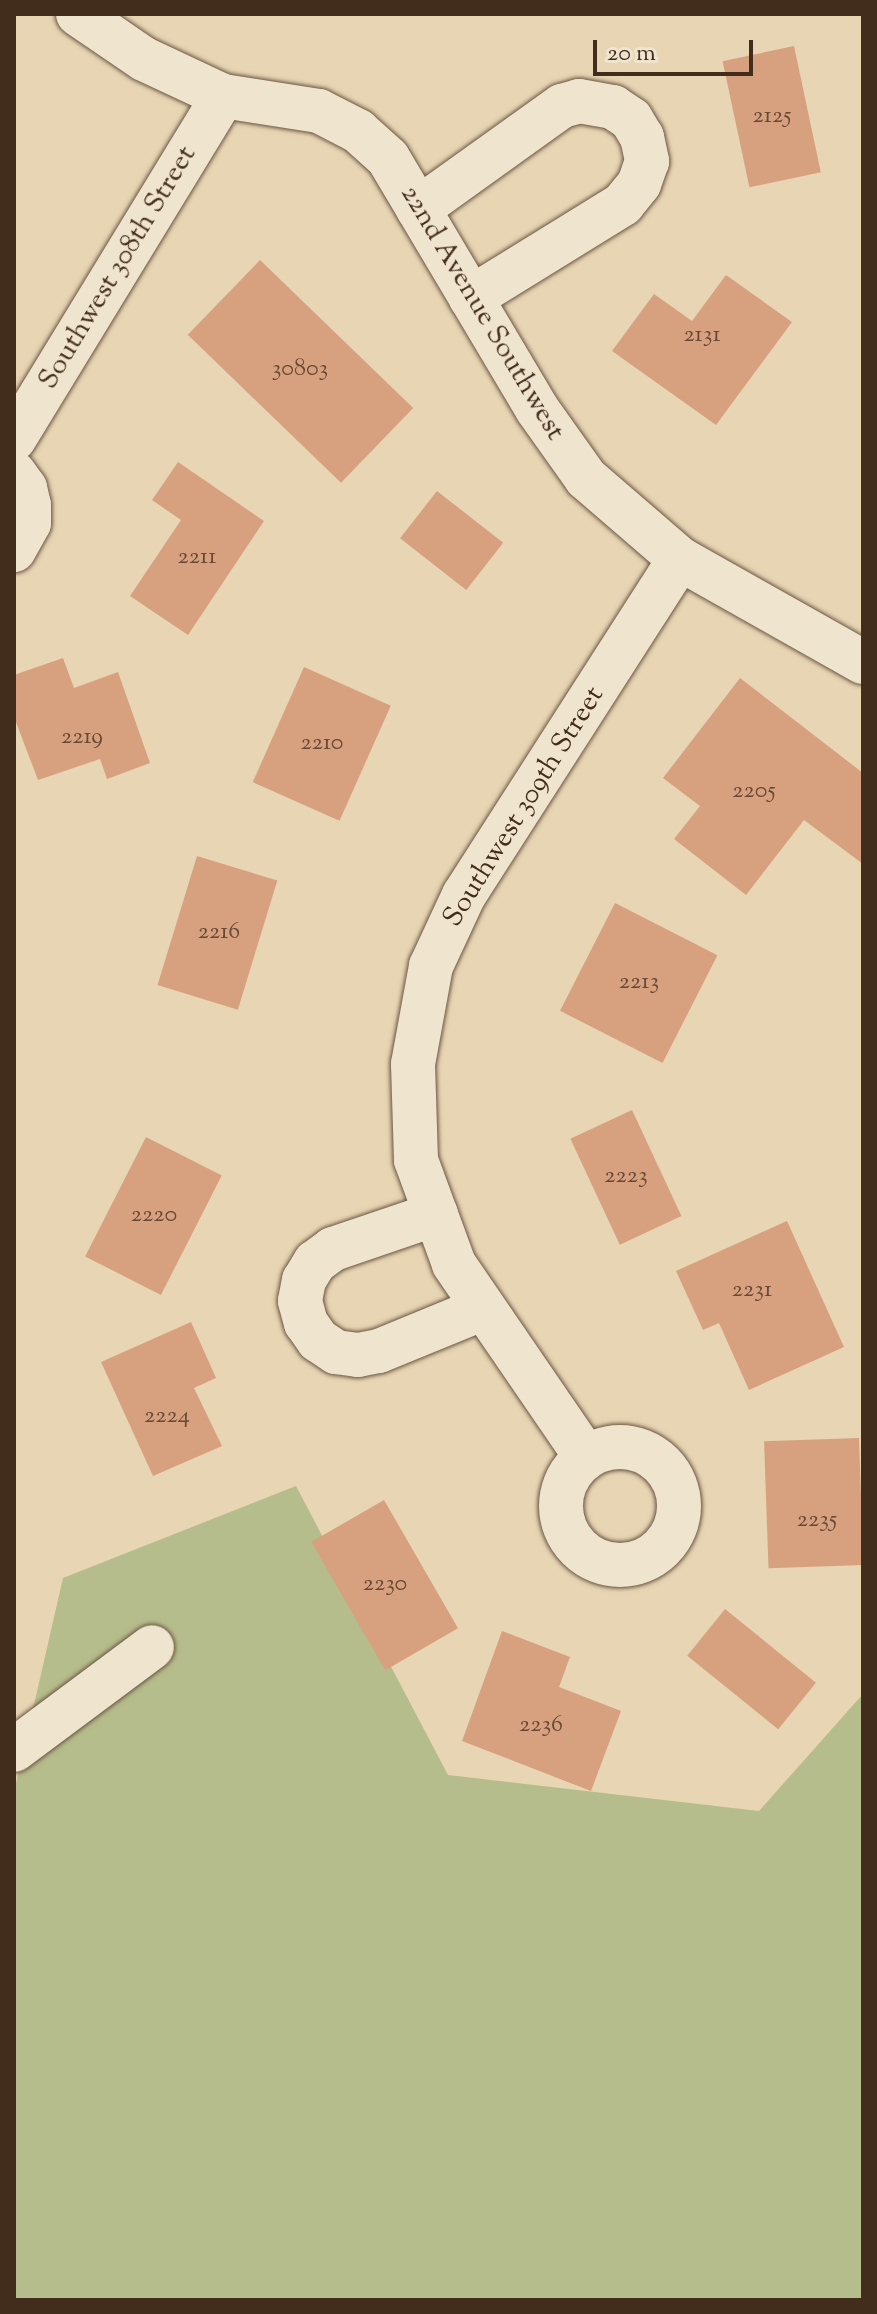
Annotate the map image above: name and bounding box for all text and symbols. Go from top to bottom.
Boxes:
scale bar [597,24,757,74]
text: 20 m [607,37,656,71]
house number: 2125 [753,103,791,131]
street label: Southwest 308th Street [32,140,204,396]
street label: 22nd Avenue Southwest [393,179,571,447]
house number: 2131 [683,322,721,350]
house number: 30803 [272,356,328,384]
house number: 2211 [178,544,216,572]
street label: Southwest 309th Street [436,681,612,933]
house number: 2219 [61,724,103,752]
house number: 2210 [300,730,344,758]
house number: 2205 [732,778,776,806]
house number: 2216 [198,919,240,947]
house number: 2213 [619,969,659,997]
house number: 2223 [604,1163,648,1191]
house number: 2220 [131,1202,177,1230]
house number: 2231 [732,1277,772,1305]
house number: 2224 [144,1403,190,1431]
house number: 2235 [797,1507,837,1535]
house number: 2230 [363,1571,407,1599]
house number: 2236 [519,1712,563,1740]

